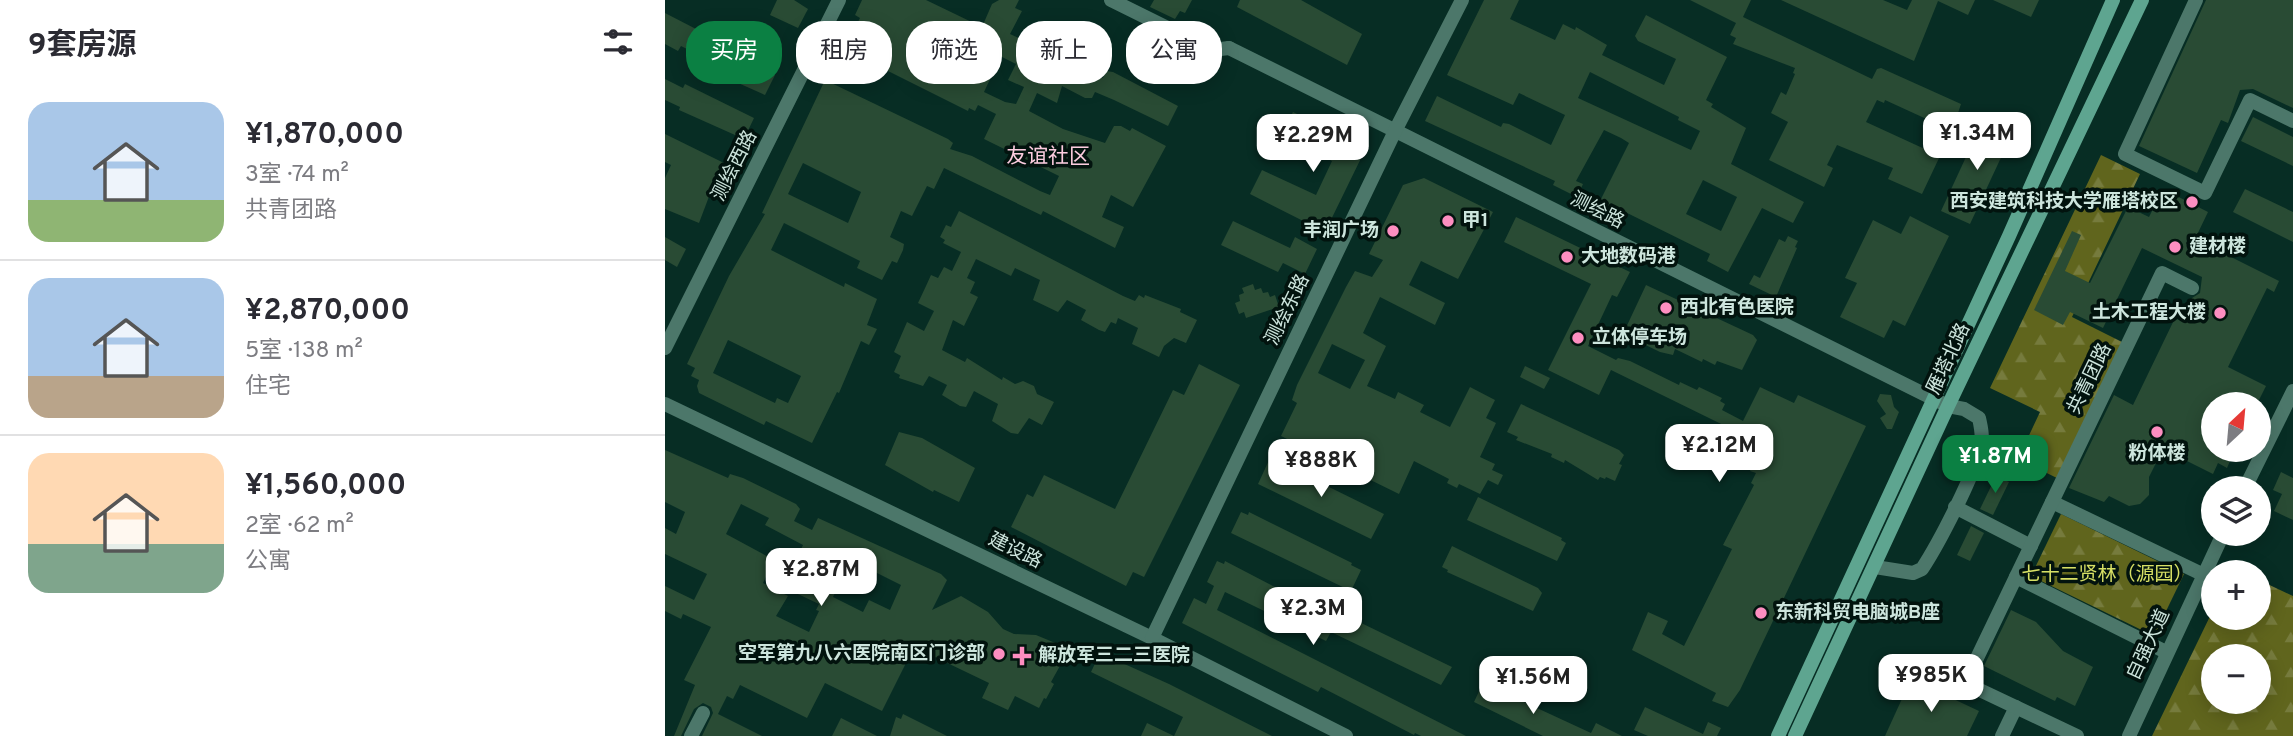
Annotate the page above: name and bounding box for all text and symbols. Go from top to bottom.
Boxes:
chip: 买房 [686,21,782,84]
chip: 租房 [796,21,892,84]
chip: 筛选 [906,21,1002,84]
chip: 新上 [1016,21,1112,84]
chip: 公寓 [1126,21,1222,84]
icon: filters [599,23,637,61]
text: 9套房源 [28,28,136,65]
pin: ¥1.34M [1920,113,2034,172]
pin: ¥2.29M [1256,114,1370,174]
text: ¥1,870,000 [245,117,404,154]
text: ¥1.34M [1939,120,2015,149]
text: ¥2.29M [1273,122,1353,151]
street label: 测绘西路 [707,127,763,205]
icon: home [84,130,168,214]
district label: 友谊社区 [1006,144,1090,171]
text: 3室 · 74 m² [245,161,349,190]
street label: 测绘路 [1566,187,1628,235]
place label: 西安建筑科技大学雁塔校区 [1950,190,2178,214]
marker: 西安建筑科技大学雁塔校区 [2184,194,2200,210]
text: 共青团路 [245,197,337,226]
place label: 甲1 [1462,209,1489,233]
marker: 甲1 [1440,213,1456,229]
place label: 丰润广场 [1303,219,1379,243]
marker: 丰润广场 [1385,223,1401,239]
place label: 建材楼 [2189,235,2246,259]
marker: 建材楼 [2167,239,2183,255]
place label: 大地数码港 [1581,245,1676,269]
marker: 大地数码港 [1559,249,1575,265]
street label: 测绘东路 [1261,271,1315,349]
text: ¥2,870,000 [245,293,410,330]
place label: 西北有色医院 [1680,296,1794,320]
marker: 西北有色医院 [1658,300,1674,316]
place label: 土木工程大楼 [2092,301,2206,325]
marker: 土木工程大楼 [2212,305,2228,321]
icon: home [84,306,168,390]
street label: 雁塔北路 [1922,319,1976,399]
place label: 立体停车场 [1592,326,1687,350]
marker: 立体停车场 [1570,330,1586,346]
text: 5室 · 138 m² [245,337,363,366]
street label: 共青团路 [2063,340,2117,418]
text: 住宅 [245,373,291,402]
north arrow [2201,392,2271,462]
map controls [2201,392,2271,714]
pin: ¥2.12M [1662,424,1776,484]
marker: 粉体楼 [2149,424,2165,440]
text: ¥2.12M [1681,432,1757,461]
pin: ¥1.87M [1938,435,2052,495]
pin: ¥888K [1272,440,1370,499]
place label: 粉体楼 [2128,442,2186,466]
text: ¥1.87M [1958,443,2032,472]
text: ¥888K [1284,447,1358,476]
text: ¥1,560,000 [245,468,406,505]
button: layers [2201,476,2271,546]
icon: home [84,481,168,565]
text: 2室 · 62 m² [245,512,354,541]
street label: 建设路 [984,528,1046,574]
text: 公寓 [245,548,291,577]
pin: ¥2.87M [764,548,878,608]
text: ¥2.87M [782,556,860,585]
button: + [2201,560,2271,630]
park label: 七十二贤林（源园） [2021,563,2193,587]
pin: ¥2.3M [1264,588,1362,647]
text: ¥2.3M [1280,595,1346,624]
place label: 东新科贸电脑城B座 [1775,601,1940,625]
marker: 东新科贸电脑城B座 [1753,605,1769,621]
street label: 自强大道 [2122,605,2176,685]
place label: 空军第九八六医院南区门诊部 [738,642,985,666]
place label: 解放军三二三医院 [1038,644,1190,668]
button: − [2201,644,2271,714]
marker: 空军第九八六医院南区门诊部 [991,646,1007,662]
marker: 解放军三二三医院 [1012,646,1032,666]
pin: ¥985K [1882,654,1980,714]
pin: ¥1.56M [1476,656,1590,716]
text: ¥985K [1895,662,1967,691]
text: ¥1.56M [1495,664,1571,693]

